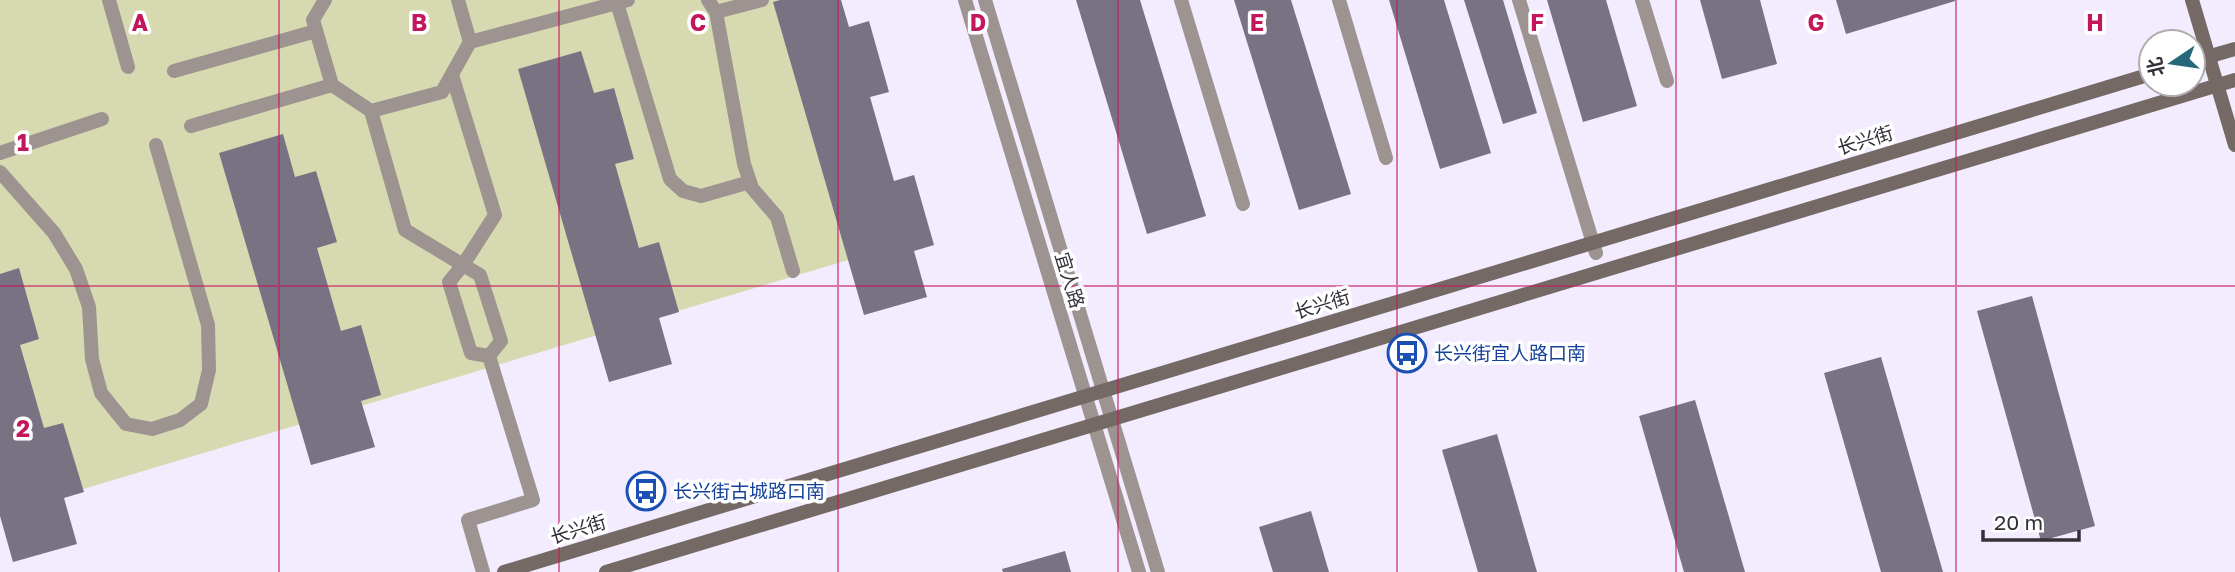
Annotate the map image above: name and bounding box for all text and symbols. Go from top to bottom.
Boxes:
text: A [132,8,149,36]
text: B [411,8,427,36]
text: C [690,8,706,36]
text: D [970,8,986,36]
text: E [1250,8,1264,36]
text: F [1530,8,1544,36]
text: G [1808,8,1824,36]
text: H [2086,8,2104,36]
north arrow [2137,28,2207,98]
text: 北 [2142,55,2168,79]
street label: 长兴街 [1834,120,1895,159]
text: 1 [17,128,29,156]
street label: 宜人路 [1051,249,1090,310]
street label: 长兴街 [1291,284,1352,323]
bus stop icon: 长兴街宜人路口南 [1386,332,1428,374]
place label: 长兴街宜人路口南 [1434,341,1586,364]
text: 2 [16,414,30,442]
bus stop icon: 长兴街古城路口南 [625,470,667,512]
place label: 长兴街古城路口南 [673,479,825,502]
scale bar [1983,498,2079,542]
street label: 长兴街 [547,509,608,548]
text: 20 m [1994,509,2043,535]

